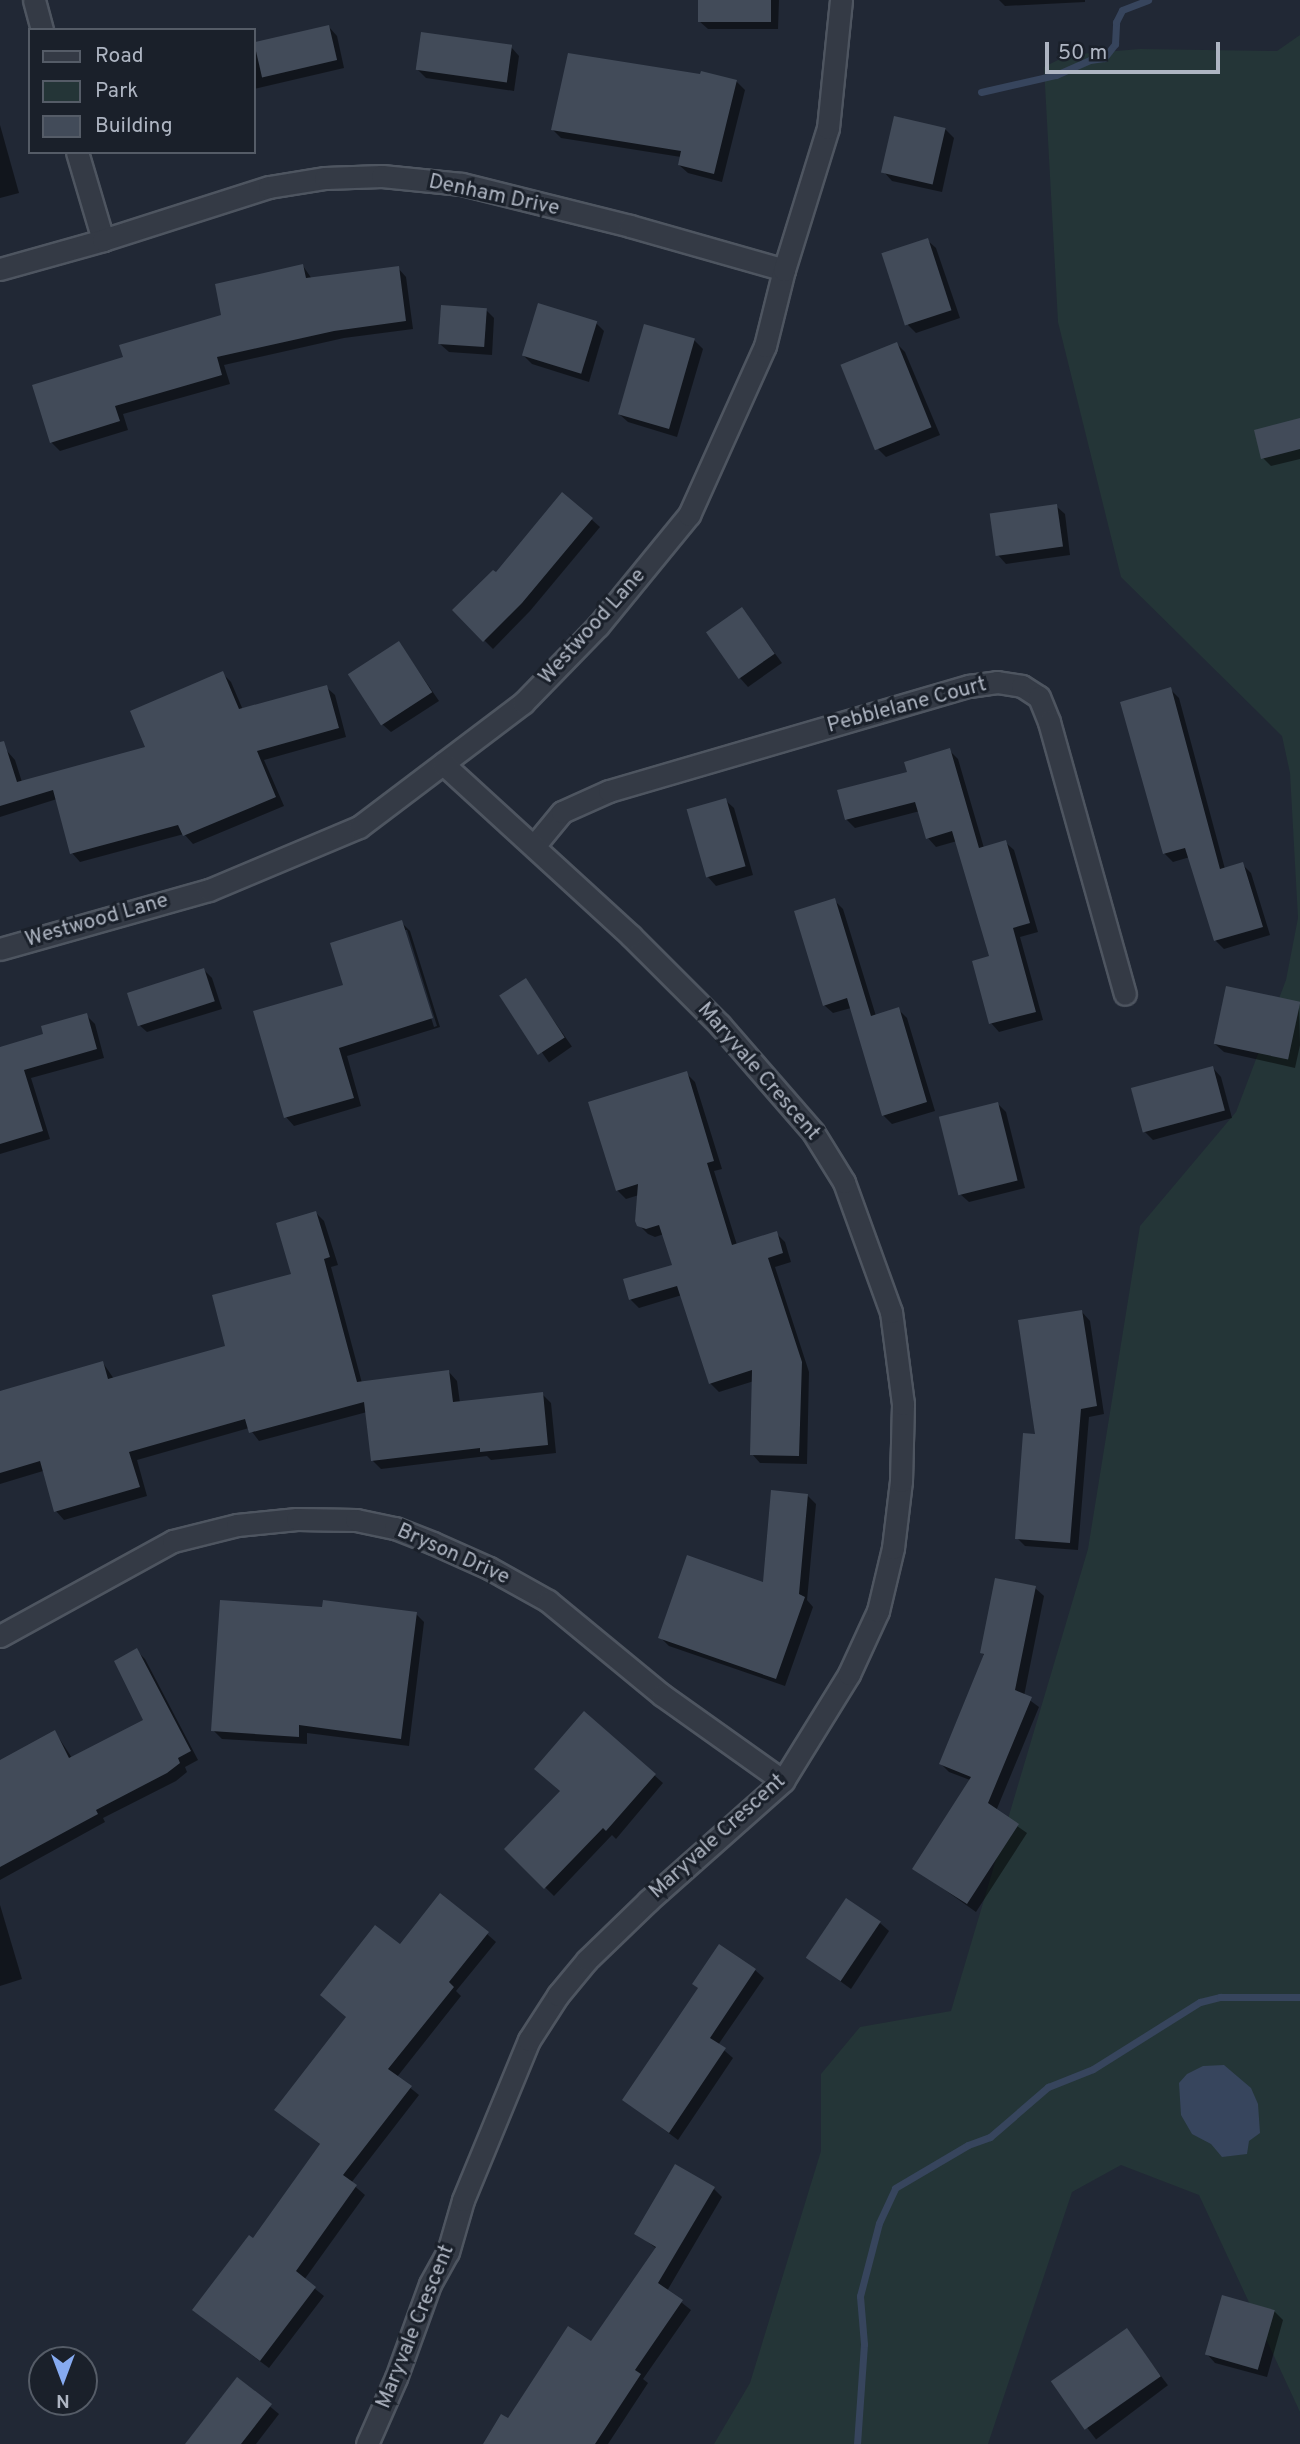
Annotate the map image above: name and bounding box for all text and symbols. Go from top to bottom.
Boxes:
legend [28,28,256,154]
scale bar [1048,28,1223,72]
text: 50 m [1058,40,1107,67]
text: Road [95,43,144,70]
text: Park [95,78,138,105]
text: Building [95,113,173,140]
street label: Denham Drive [426,170,562,222]
street label: Westwood Lane [534,564,652,690]
street label: Pebblelane Court [825,673,989,739]
street label: Westwood Lane [23,889,171,953]
street label: Maryvale Crescent [691,998,825,1146]
street label: Bryson Drive [393,1519,513,1591]
street label: Maryvale Crescent [645,1769,791,1905]
street label: Maryvale Crescent [372,2241,460,2413]
north arrow [28,2346,98,2416]
text: N [56,2388,70,2412]

